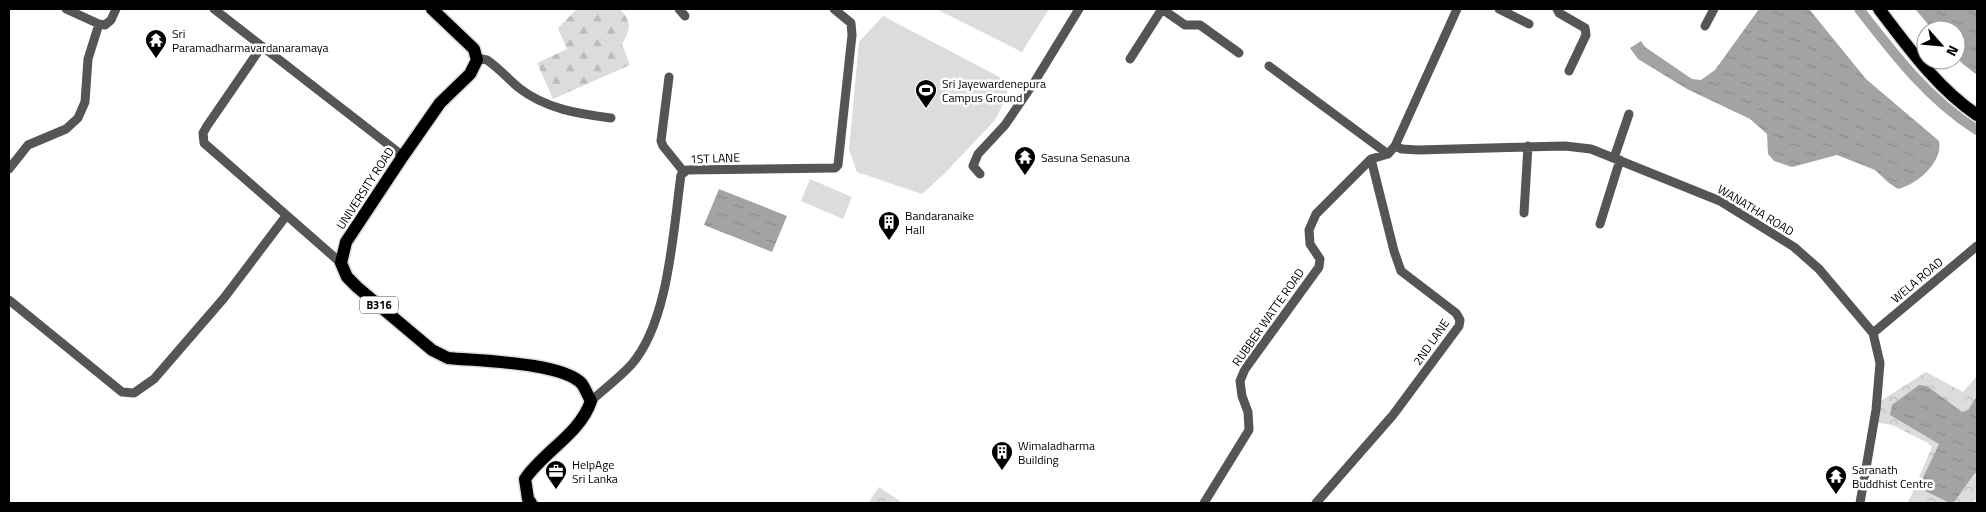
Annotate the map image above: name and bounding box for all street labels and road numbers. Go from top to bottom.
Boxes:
street label: UNIVERSITY ROAD [331,143,399,233]
street label: 1ST LANE [690,148,741,168]
street label: WANATHA ROAD [1714,180,1798,241]
street label: WELA ROAD [1887,252,1947,307]
street label: RUBBER WATTE ROAD [1227,264,1309,370]
road number: B316 [360,296,398,314]
street label: 2ND LANE [1408,315,1454,369]

